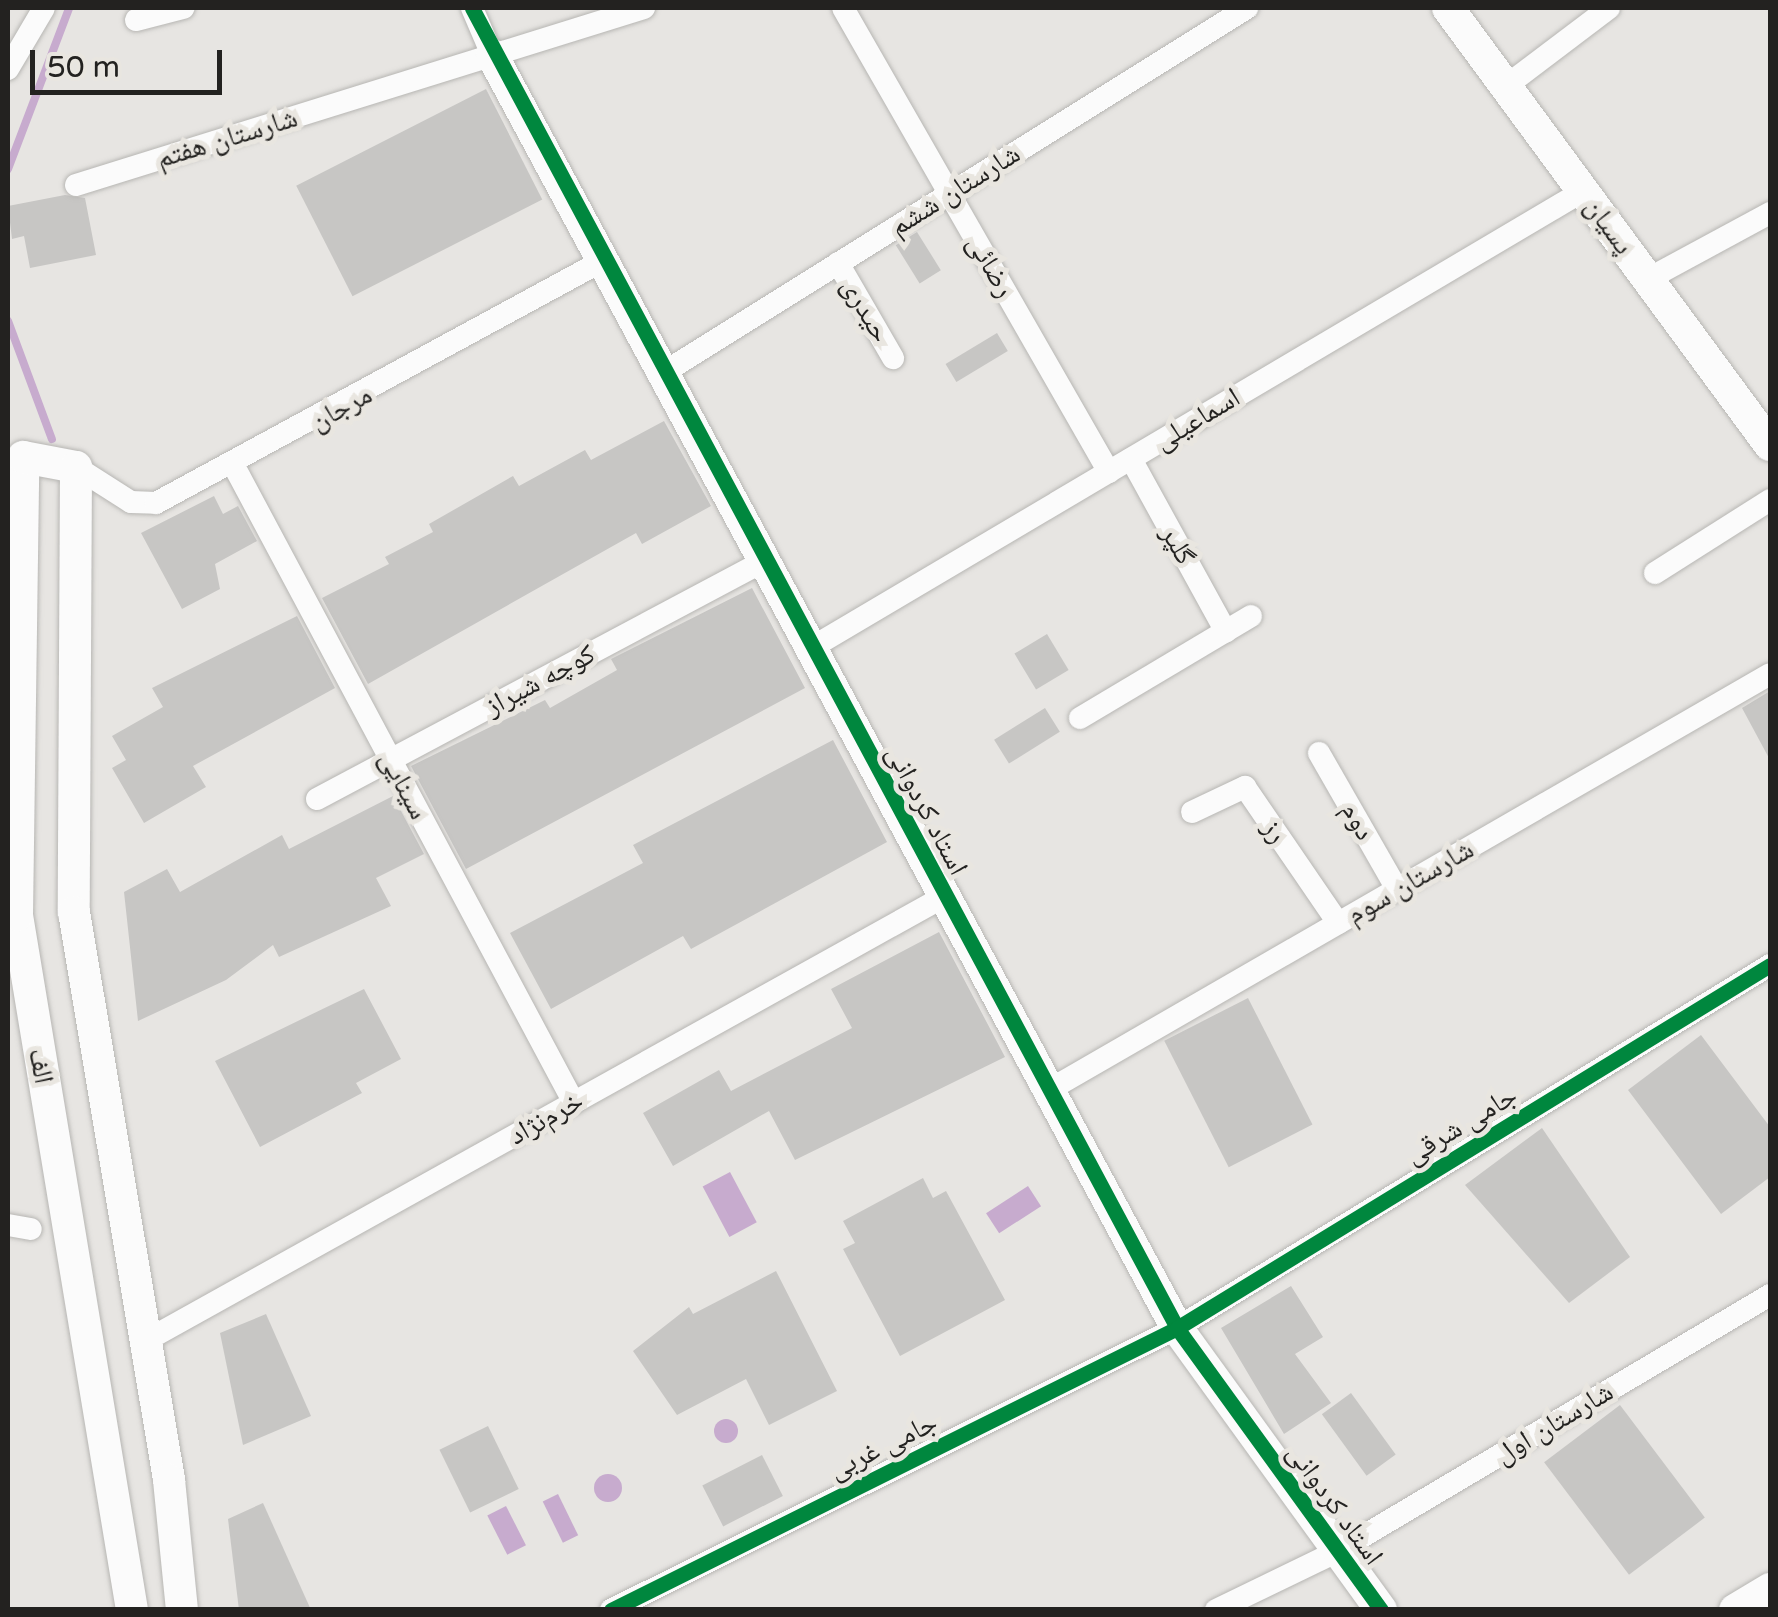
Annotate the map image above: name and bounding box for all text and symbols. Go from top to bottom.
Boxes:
scale bar [35,30,228,92]
text: 50 m [47,49,120,86]
street label: شارستان هفتم [153,101,301,175]
street label: شارستان ششم [884,137,1026,243]
street label: پسیان [1577,191,1641,261]
street label: رضائی [960,229,1022,303]
street label: حیدری [834,272,898,348]
street label: مرجان [304,377,378,439]
street label: اسماعیلی [1148,380,1246,458]
street label: گلپر [1154,519,1202,571]
street label: کوچه شیراز [479,637,601,723]
street label: استاد کردوانی [879,739,975,881]
street label: سینایی [372,745,436,825]
street label: دوم [1334,796,1382,846]
street label: رز [1255,813,1295,849]
street label: شارستان سوم [1341,832,1479,932]
street label: الف [21,1045,61,1087]
street label: جامی شرقی [1399,1078,1523,1172]
street label: خرم‌نژاد [503,1084,589,1152]
street label: شارستان اول [1489,1375,1619,1471]
street label: جامی غربی [823,1405,943,1487]
street label: استاد کردوانی [1280,1437,1390,1571]

